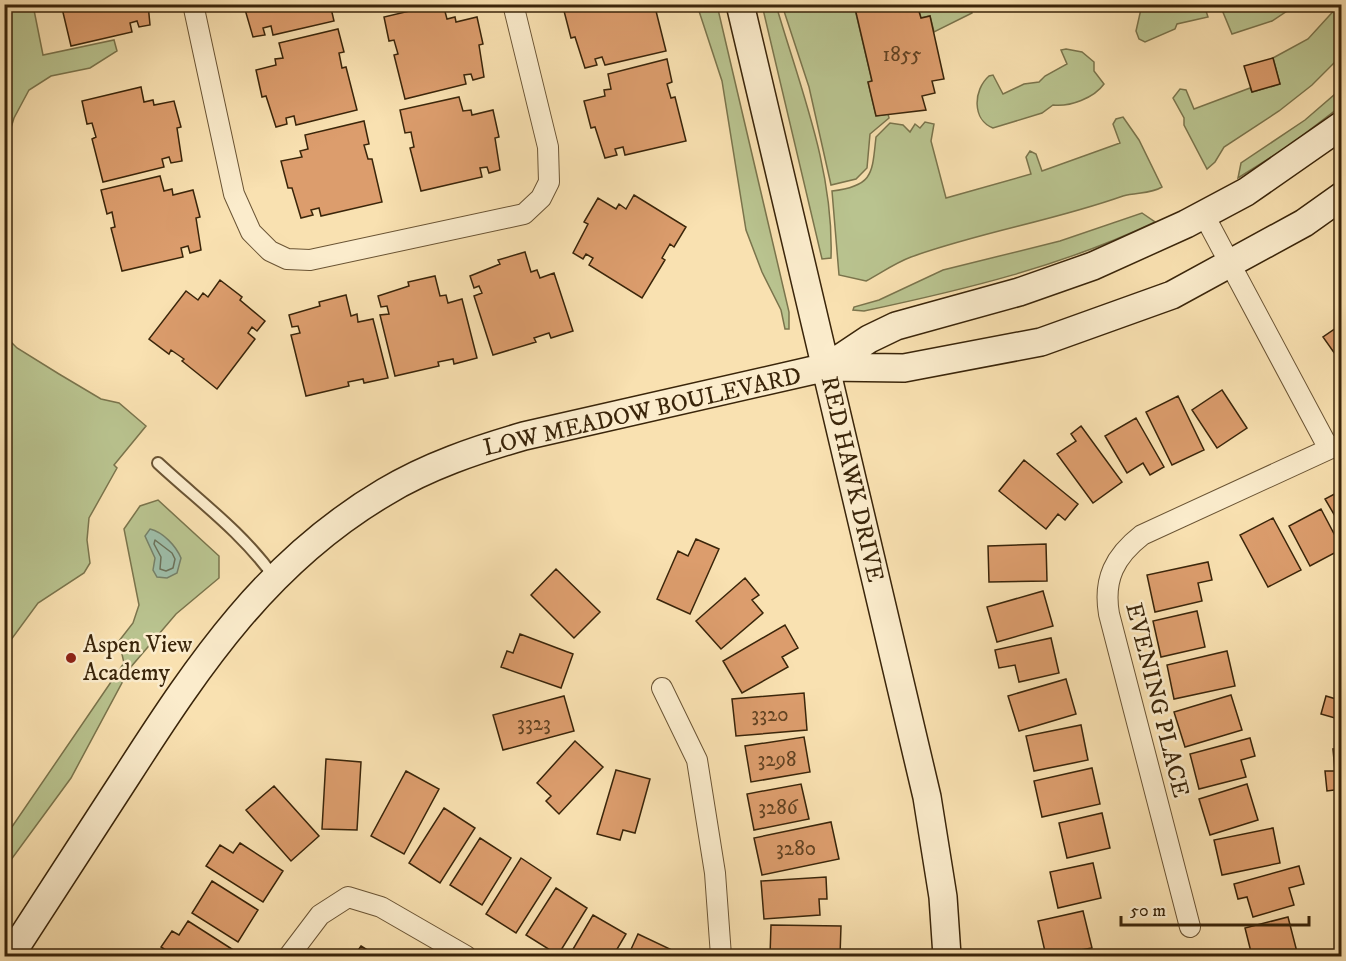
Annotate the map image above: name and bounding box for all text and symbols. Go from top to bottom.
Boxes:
house number: 1855 [882,42,922,68]
street label: LOW MEADOW BOULEVARD [480,361,804,463]
street label: RED HAWK DRIVE [814,373,890,585]
street label: EVENING PLACE [1118,600,1196,801]
place label: Aspen View Academy [83,630,193,688]
marker: Aspen View Academy [64,651,78,665]
house number: 3320 [751,702,789,728]
house number: 3323 [517,711,551,737]
house number: 3298 [757,747,797,773]
house number: 3286 [758,795,799,821]
house number: 3280 [776,836,816,862]
scale bar [1121,889,1308,927]
text: 50 m [1130,900,1166,922]

